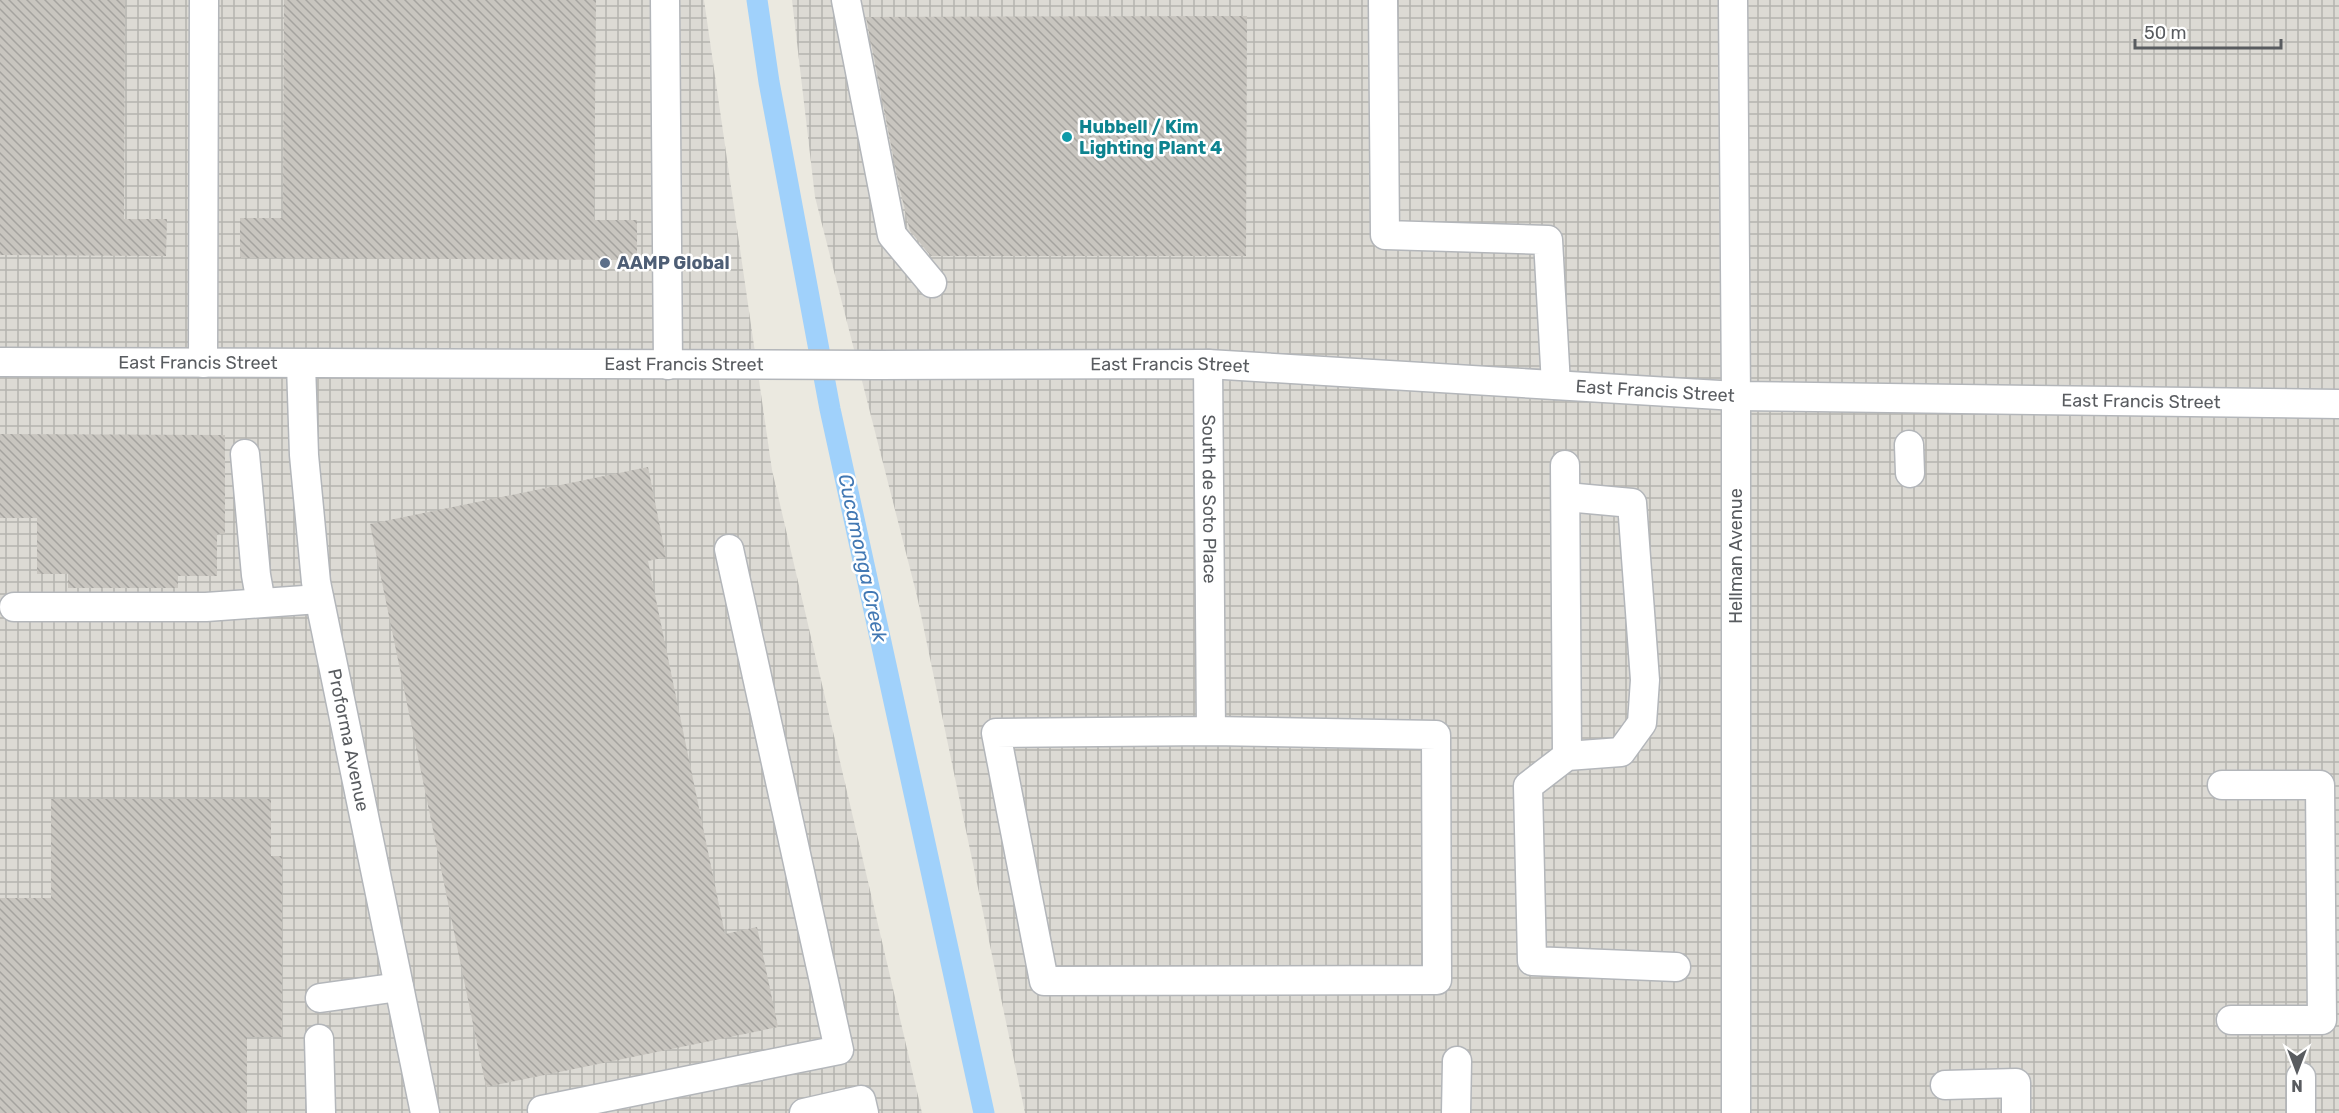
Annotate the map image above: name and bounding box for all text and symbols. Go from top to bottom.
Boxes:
scale bar [2135,12,2280,50]
text: 50 m [2144,22,2187,44]
place label: Hubbell / Kim Lighting Plant 4 [1079,116,1222,159]
marker: Hubbell / Kim Lighting Plant 4 [1060,130,1074,144]
place label: AAMP Global [617,252,730,274]
marker: AAMP Global [598,256,612,270]
street label: East Francis Street [118,351,278,374]
street label: East Francis Street [604,353,764,376]
street label: East Francis Street [1090,353,1250,377]
street label: East Francis Street [1575,375,1735,407]
street label: East Francis Street [2061,389,2221,413]
street label: South de Soto Place [1197,414,1221,584]
water label: Cucamonga Creek [833,472,893,645]
street label: Hellman Avenue [1725,488,1747,624]
street label: Proforma Avenue [323,667,374,814]
north arrow [2267,1041,2327,1101]
text: N [2291,1076,2303,1095]

